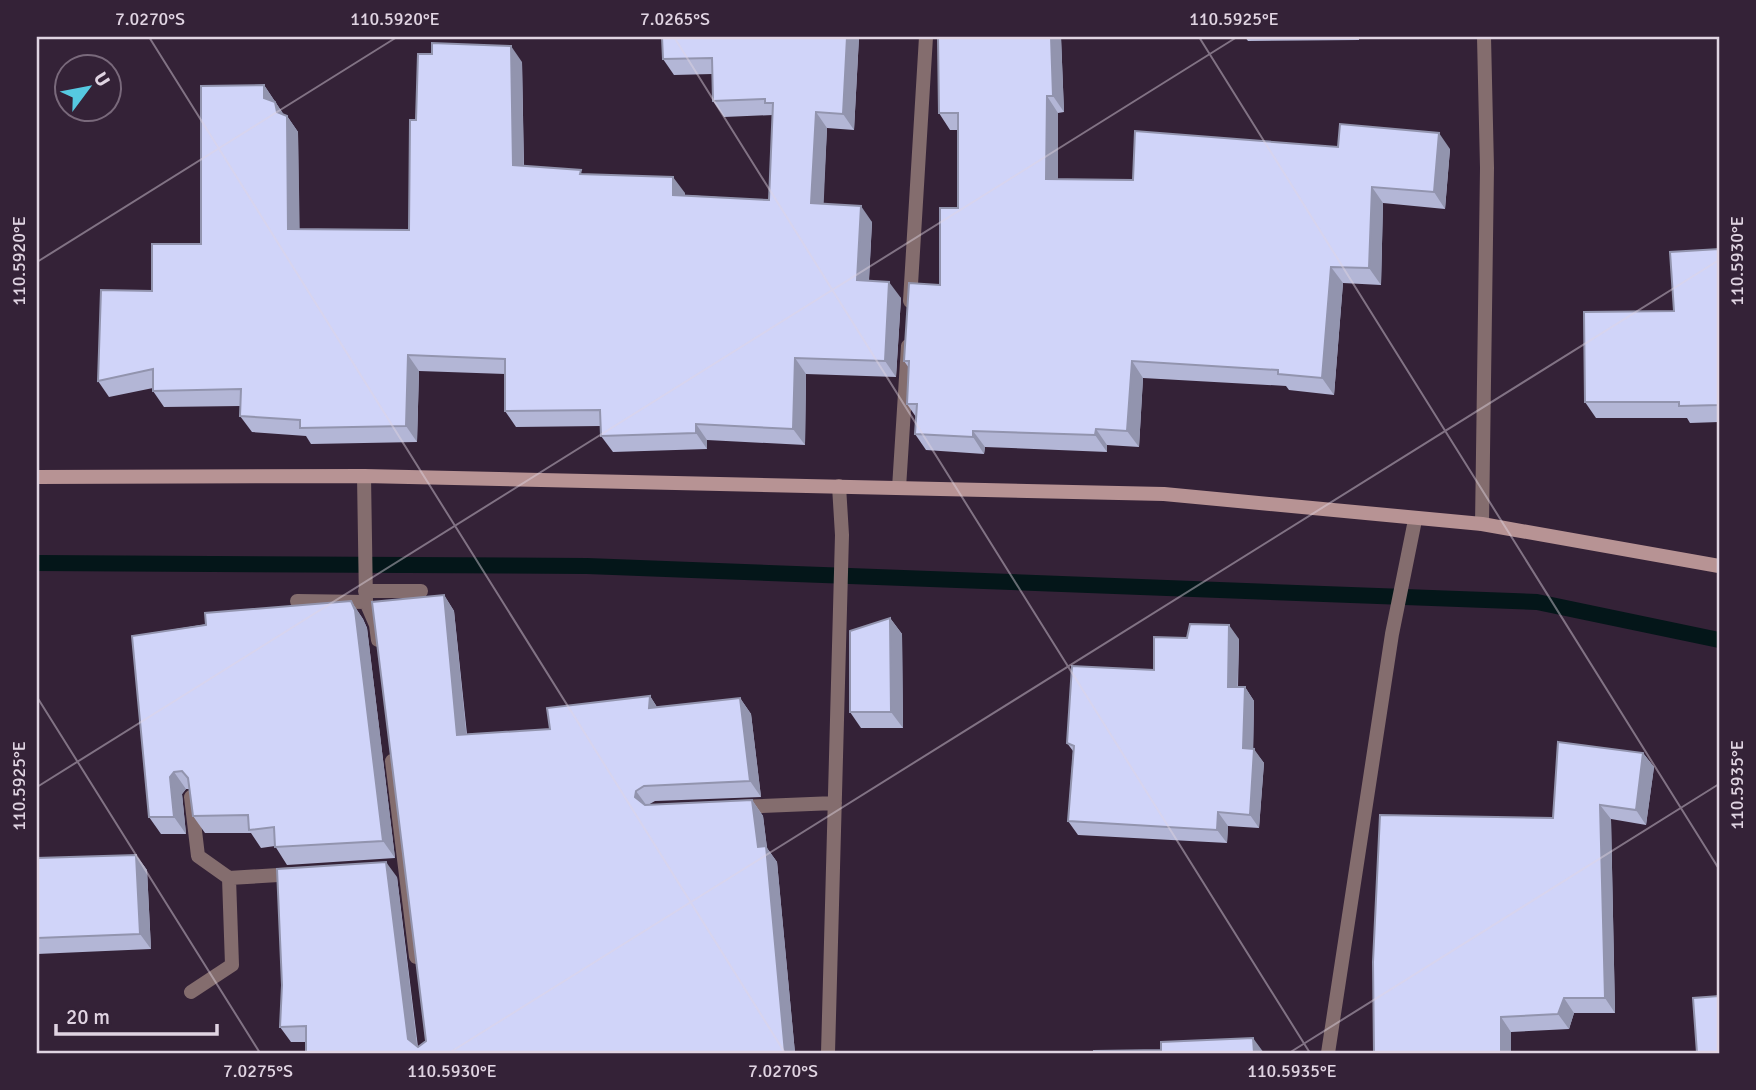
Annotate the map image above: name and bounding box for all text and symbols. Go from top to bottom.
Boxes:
text: 7.0270°S [115,8,185,30]
text: 110.5920°E [350,8,440,30]
text: 7.0265°S [640,8,710,30]
text: 110.5925°E [1189,8,1279,30]
north arrow [52,52,122,122]
text: U [88,68,115,91]
text: 110.5920°E [8,216,30,306]
text: 110.5930°E [1726,216,1748,306]
text: 110.5935°E [1726,740,1748,830]
text: 110.5925°E [8,741,30,831]
scale bar [56,992,217,1036]
text: 20 m [66,1004,110,1030]
text: 7.0275°S [223,1060,293,1082]
text: 110.5930°E [407,1060,497,1082]
text: 7.0270°S [748,1060,818,1082]
text: 110.5935°E [1247,1060,1337,1082]

